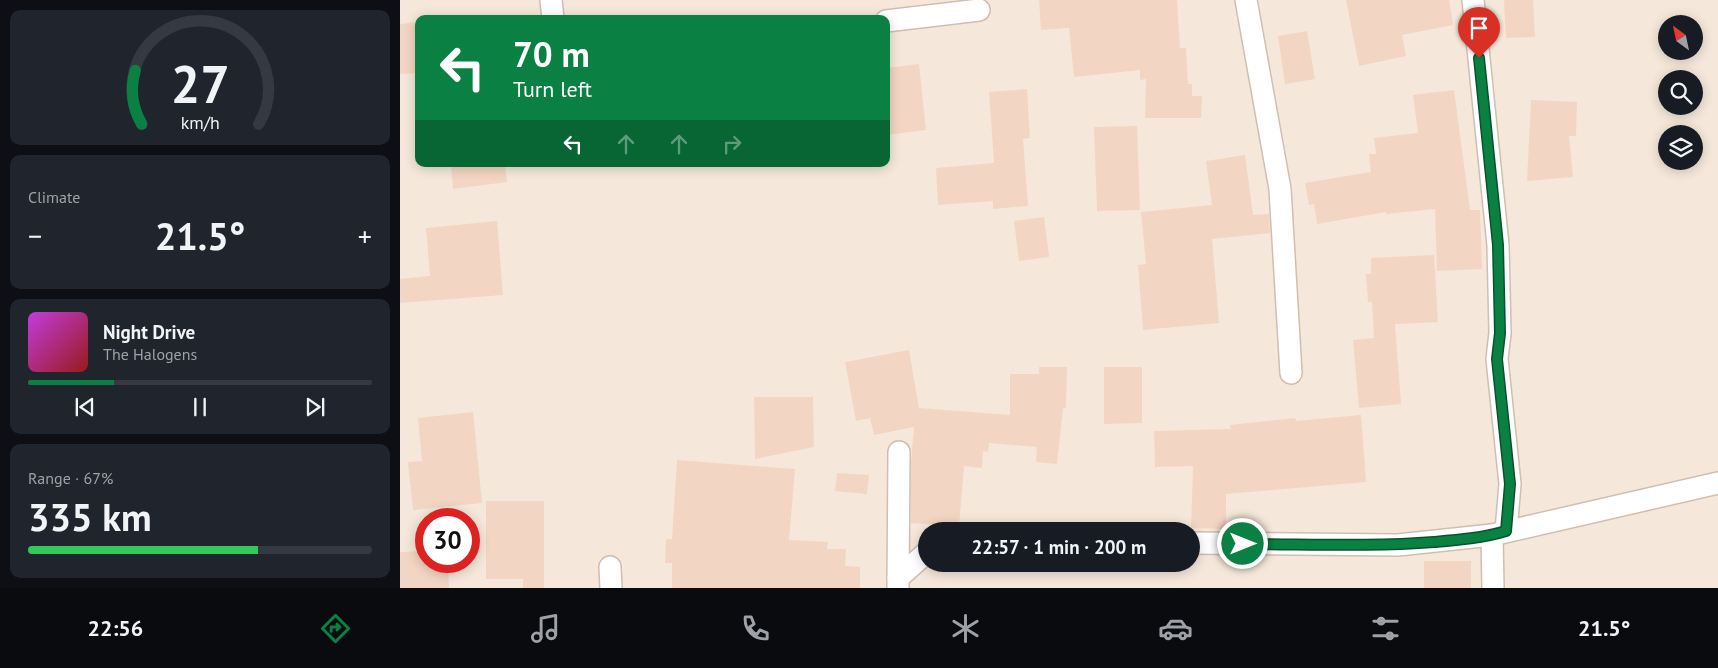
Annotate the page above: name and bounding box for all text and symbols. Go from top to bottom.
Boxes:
pin [1458,7,1500,58]
icon: arrive [1465,14,1493,42]
north arrow [1658,15,1702,60]
map controls [1658,15,1703,170]
text: 70 m [513,31,590,77]
icon: left [430,35,495,100]
text: 27 [171,50,229,117]
button: search [1658,70,1703,115]
text: Turn left [513,75,592,103]
text: km/h [180,111,220,134]
button: layers [1658,125,1703,170]
icon: left [559,130,587,158]
icon: ahead [612,130,640,158]
icon: ahead [665,130,693,158]
icon: right [718,130,746,158]
text: Climate [28,187,80,207]
text: 21.5° [155,211,245,260]
text: − [28,217,42,254]
text: + [358,217,372,254]
text: Night Drive [103,320,195,344]
text: The Halogens [103,344,197,364]
icon: previous [71,393,99,421]
icon: pause [186,393,214,421]
icon: next [301,393,329,421]
text: Range · 67% [28,468,113,488]
text: 335 km [28,492,152,541]
speed limit sign: 30 [415,508,480,573]
position arrow [1216,517,1268,569]
text: 22:57 · 1 min · 200 m [972,535,1146,559]
icon: directions [318,611,353,646]
icon: music [528,611,563,646]
icon: phone [738,611,773,646]
icon: climate [948,611,983,646]
icon: car [1158,611,1193,646]
icon: filters [1368,611,1403,646]
text: 22:56 [87,614,143,642]
text: 21.5° [1578,614,1630,642]

